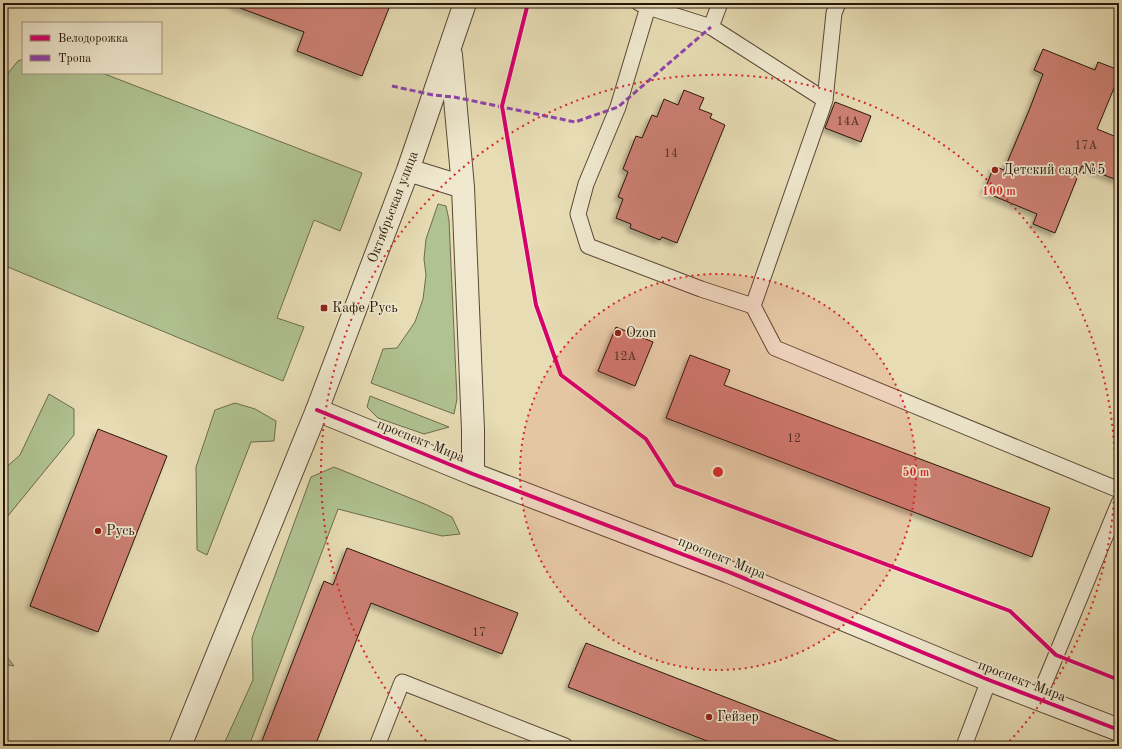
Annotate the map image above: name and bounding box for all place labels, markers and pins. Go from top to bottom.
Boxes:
place label: Детский сад №5 [1003,163,1105,177]
marker: Детский сад №5 [990,165,1000,175]
place label: Кафе Русь [332,301,398,316]
marker: Кафе Русь [319,303,329,313]
place label: Ozon [626,326,657,340]
marker: Ozon [613,328,623,338]
centre of rings [711,465,725,479]
place label: Русь [106,524,135,538]
marker: Русь [93,526,103,536]
place label: Гейзер [717,710,759,724]
marker: Гейзер [704,712,714,722]

